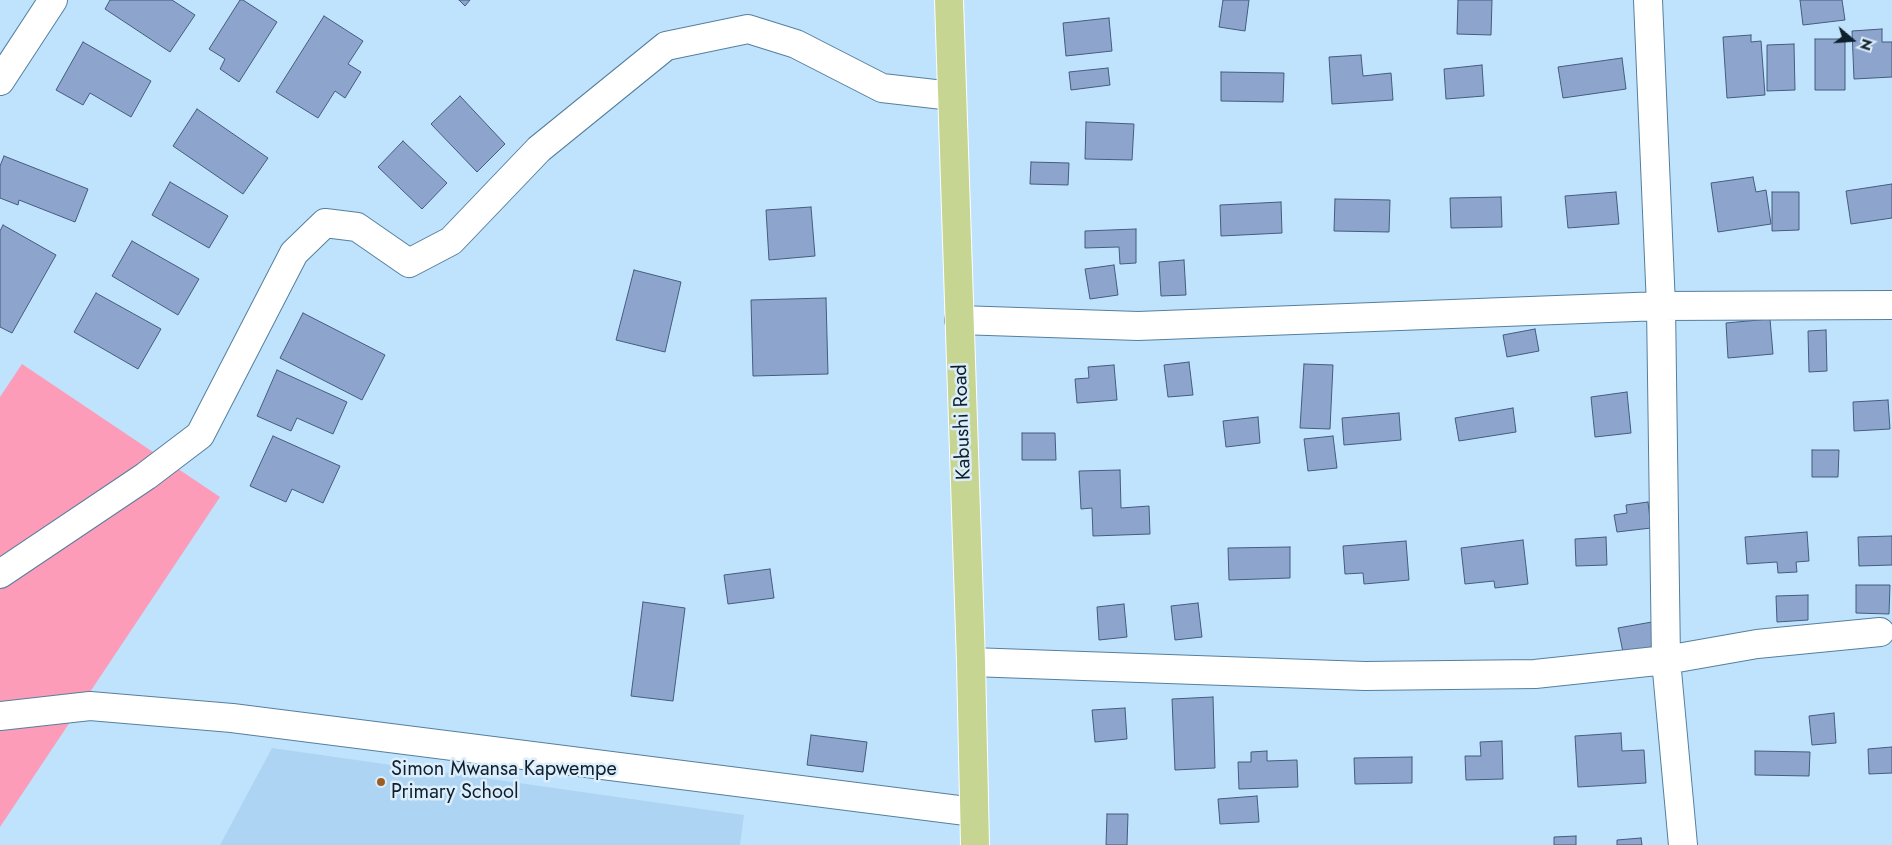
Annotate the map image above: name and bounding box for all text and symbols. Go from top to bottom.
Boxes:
north arrow [1827,15,1877,65]
text: N [1855,36,1877,53]
street label: Kabushi Road [949,364,977,480]
place label: Simon Mwansa Kapwempe Primary School [391,758,617,805]
marker: Simon Mwansa Kapwempe Primary School [375,776,387,788]

